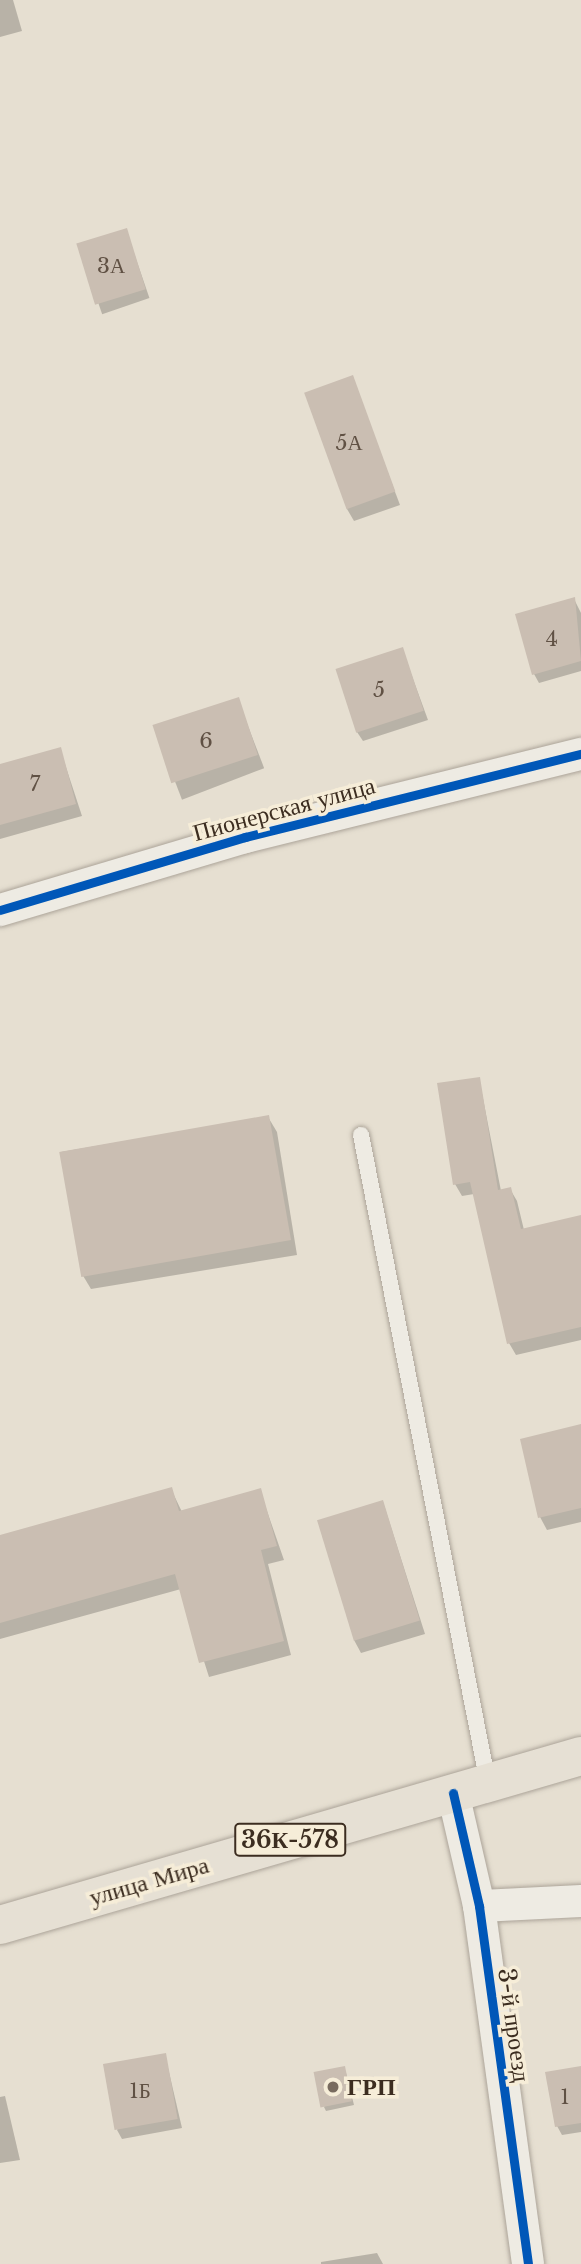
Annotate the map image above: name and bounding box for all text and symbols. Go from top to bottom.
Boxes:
house number: 3А [97,253,125,279]
house number: 5А [335,430,363,456]
house number: 4 [546,626,558,652]
house number: 5 [373,677,385,703]
house number: 6 [199,728,213,754]
house number: 7 [30,771,40,797]
street label: Пионерская улица [190,771,378,847]
road number: 36К-578 [234,1820,346,1859]
street label: улица Мира [86,1850,212,1912]
street label: 3-й проезд [492,1966,536,2084]
place label: ГРП [347,2073,396,2101]
house number: 1Б [129,2078,151,2104]
marker: ГРП [325,2079,341,2095]
house number: 1 [560,2084,570,2110]

